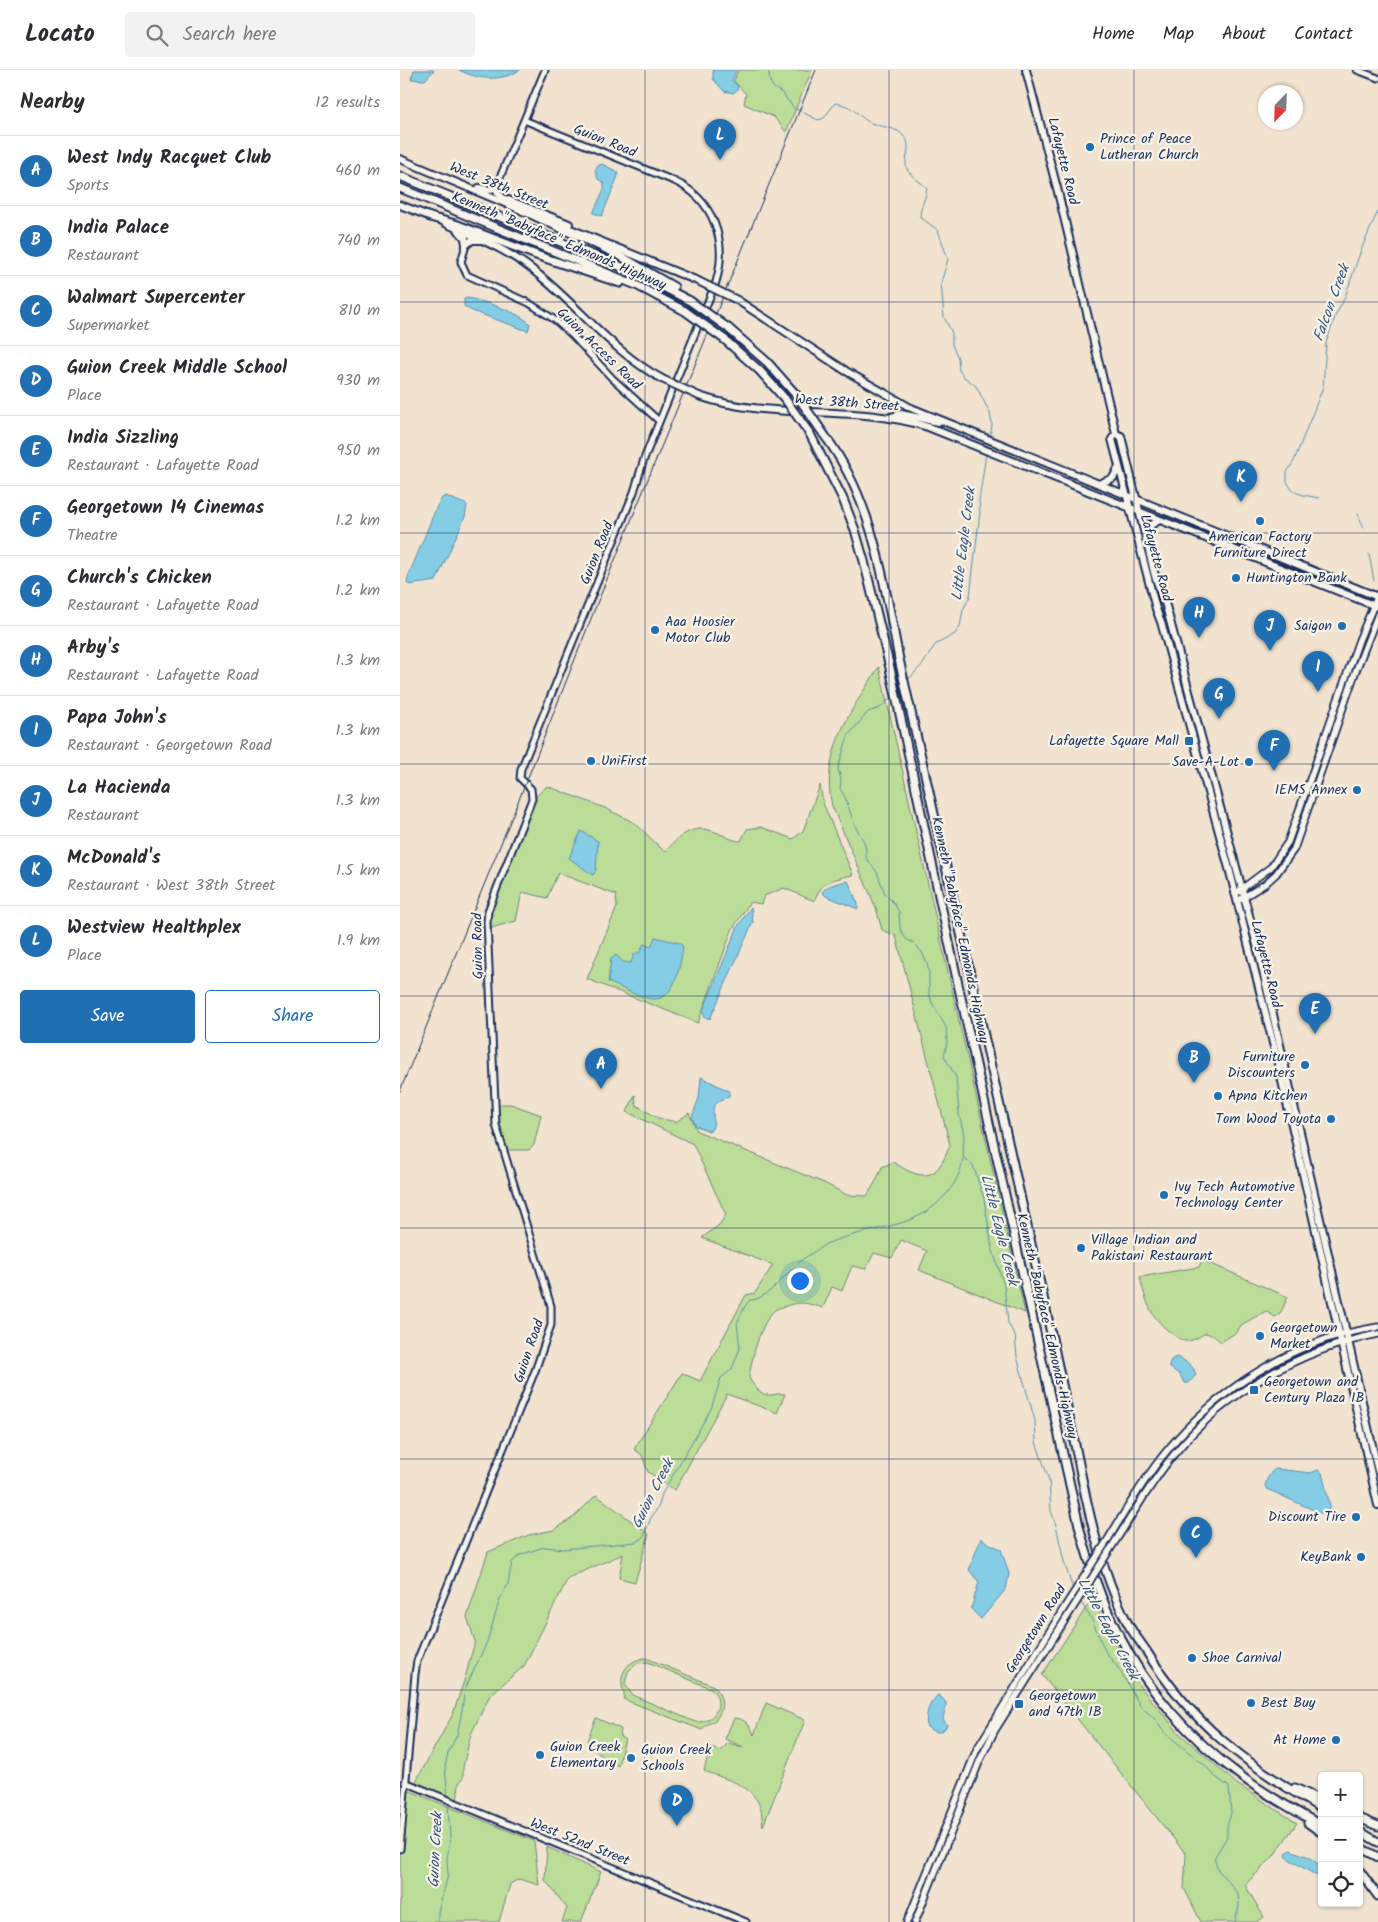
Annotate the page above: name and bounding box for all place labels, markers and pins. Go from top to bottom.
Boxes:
pin: L [704,119,736,160]
place label: Prince of Peace Lutheran Church [1100,128,1199,166]
marker: Prince of Peace Lutheran Church [1084,141,1096,153]
pin: K [1225,461,1257,502]
marker: American Factory Furniture Direct [1254,515,1266,527]
place label: American Factory Furniture Direct [1209,526,1312,564]
place label: Huntington Bank [1246,567,1347,589]
marker: Huntington Bank [1230,572,1242,584]
pin: H [1183,597,1215,638]
pin: J [1254,610,1286,651]
place label: Aaa Hoosier Motor Club [665,611,736,649]
place label: Saigon [1294,615,1332,637]
marker: Saigon [1336,620,1348,632]
marker: Aaa Hoosier Motor Club [649,624,661,636]
pin: I [1302,651,1334,692]
pin: G [1203,678,1235,719]
place label: Lafayette Square Mall [1049,730,1180,752]
pin: F [1258,730,1290,771]
marker: Lafayette Square Mall [1183,735,1195,747]
place label: UniFirst [601,750,647,772]
place label: Save-A-Lot [1172,751,1240,773]
marker: UniFirst [585,755,597,767]
marker: Save-A-Lot [1243,756,1255,768]
place label: IEMS Annex [1275,779,1348,801]
marker: IEMS Annex [1351,784,1363,796]
pin: E [1299,993,1331,1034]
pin: B [1178,1042,1210,1083]
place label: Furniture Discounters [1228,1046,1296,1084]
pin: A [585,1048,617,1089]
marker: Furniture Discounters [1299,1059,1311,1071]
place label: Apna Kitchen [1228,1085,1307,1107]
marker: Apna Kitchen [1212,1090,1224,1102]
place label: Tom Wood Toyota [1215,1108,1321,1130]
marker: Tom Wood Toyota [1325,1113,1337,1125]
place label: Ivy Tech Automotive Technology Center [1174,1176,1296,1214]
marker: Ivy Tech Automotive Technology Center [1158,1189,1170,1201]
place label: Village Indian and Pakistani Restaurant [1091,1229,1213,1267]
marker: Village Indian and Pakistani Restaurant [1075,1242,1087,1254]
place label: Georgetown Market [1270,1317,1337,1355]
marker: Georgetown Market [1254,1330,1266,1342]
place label: Georgetown and Century Plaza IB [1264,1371,1364,1409]
marker: Georgetown and Century Plaza IB [1248,1384,1260,1396]
place label: Discount Tire [1268,1506,1347,1528]
marker: Discount Tire [1350,1511,1362,1523]
pin: C [1180,1517,1212,1558]
place label: KeyBank [1300,1546,1351,1568]
marker: KeyBank [1355,1551,1367,1563]
place label: Shoe Carnival [1202,1647,1282,1669]
marker: Shoe Carnival [1186,1652,1198,1664]
place label: Georgetown and 47th IB [1029,1685,1102,1723]
place label: Best Buy [1261,1692,1316,1714]
marker: Best Buy [1245,1697,1257,1709]
marker: Georgetown and 47th IB [1013,1698,1025,1710]
place label: At Home [1273,1729,1327,1751]
marker: At Home [1330,1734,1342,1746]
place label: Guion Creek Elementary [550,1736,621,1774]
place label: Guion Creek Schools [641,1739,712,1777]
marker: Guion Creek Elementary [534,1749,546,1761]
marker: Guion Creek Schools [625,1752,637,1764]
pin: D [661,1785,693,1826]

